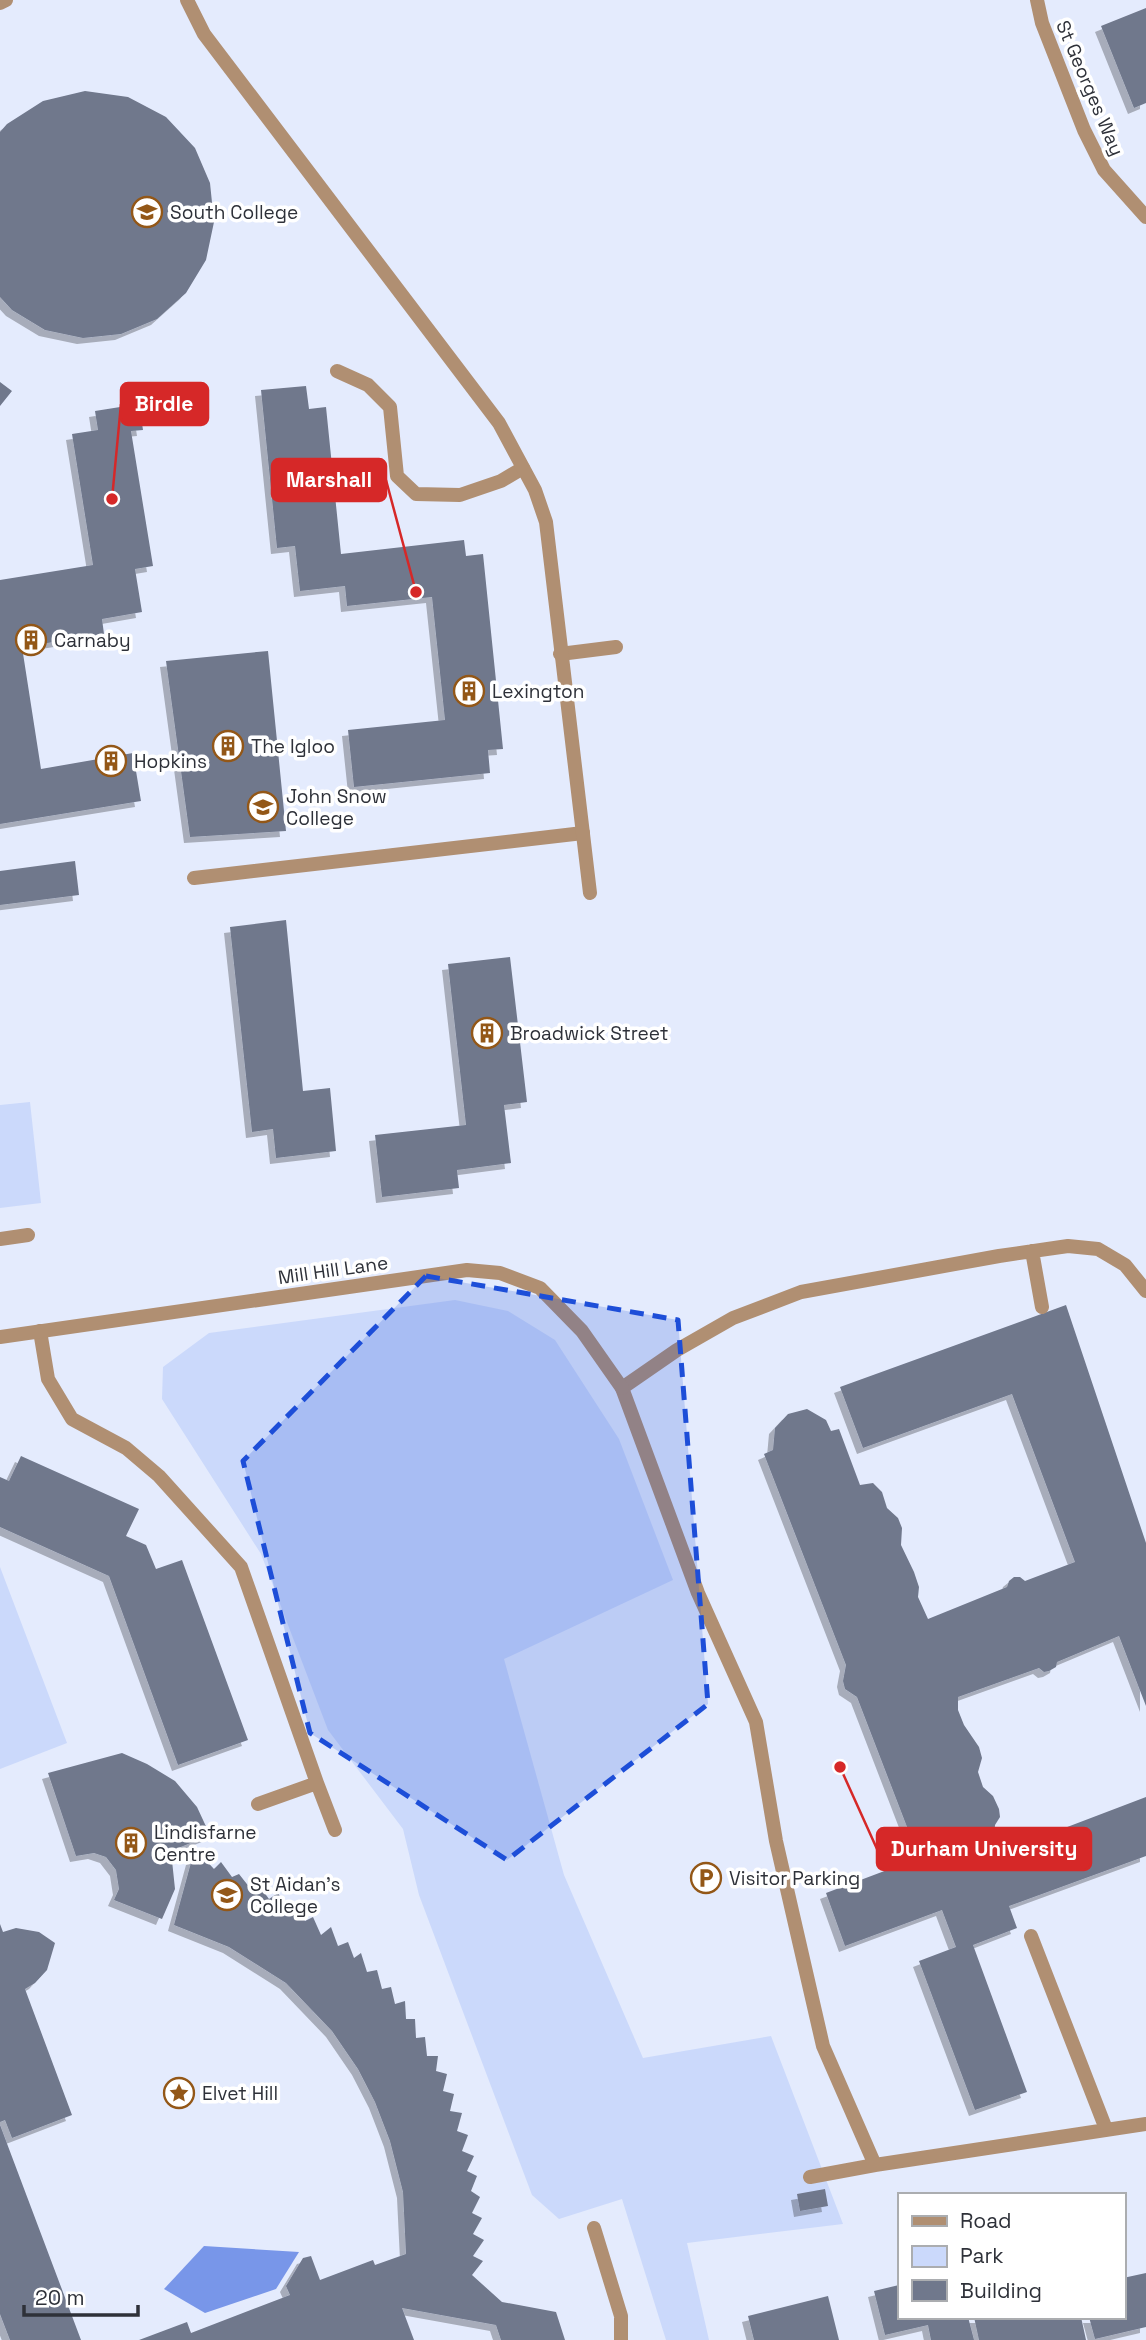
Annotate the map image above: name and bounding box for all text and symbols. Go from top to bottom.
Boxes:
street label: St Georges Way [1050,17,1130,159]
school or university icon: South College [130,195,164,229]
place label: South College [170,200,298,225]
callout: Birdle [121,383,208,425]
text: Birdle [135,390,193,417]
callout: Marshall [272,459,386,501]
text: Marshall [286,466,372,493]
building icon: Carnaby [14,623,48,657]
place label: Carnaby [54,628,131,653]
building icon: Lexington [452,674,486,708]
place label: Lexington [492,679,585,704]
building icon: The Igloo [211,729,245,763]
place label: The Igloo [251,734,335,759]
building icon: Hopkins [94,744,128,778]
place label: Hopkins [134,749,207,774]
place label: John Snow College [286,784,387,831]
school or university icon: John Snow College [246,790,280,824]
building icon: Broadwick Street [470,1016,504,1050]
place label: Broadwick Street [510,1021,668,1046]
street label: Mill Hill Lane [276,1250,390,1290]
place label: Lindisfarne Centre [154,1820,257,1867]
building icon: Lindisfarne Centre [114,1826,148,1860]
callout: Durham University [877,1828,1091,1870]
text: Durham University [891,1835,1077,1862]
parking icon: Visitor Parking [689,1861,723,1895]
place label: Visitor Parking [729,1866,860,1891]
place label: St Aidan's College [250,1872,341,1919]
school or university icon: St Aidan's College [210,1878,244,1912]
place icon: Elvet Hill [162,2076,196,2110]
place label: Elvet Hill [202,2081,278,2106]
legend [898,2193,1125,2319]
text: Road [960,2207,1012,2234]
text: Park [960,2242,1004,2269]
scale bar [24,2274,138,2318]
text: Building [960,2277,1042,2304]
text: 20 m [35,2284,85,2311]

